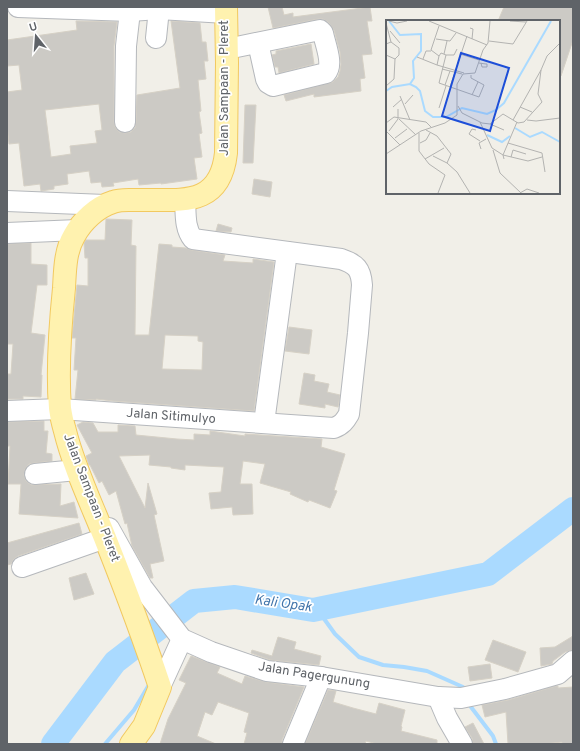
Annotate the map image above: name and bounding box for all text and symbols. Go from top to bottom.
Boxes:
north arrow [16,16,56,56]
text: U [28,20,39,35]
street label: Jalan Sampaan - Pleret [217,20,233,156]
inset map [386,20,560,194]
street label: Jalan Sitimulyo [126,406,216,428]
street label: Jalan Sampaan - Pleret [59,432,123,564]
water label: Kali Opak [253,592,314,617]
street label: Jalan Pagergunung [257,659,371,693]

